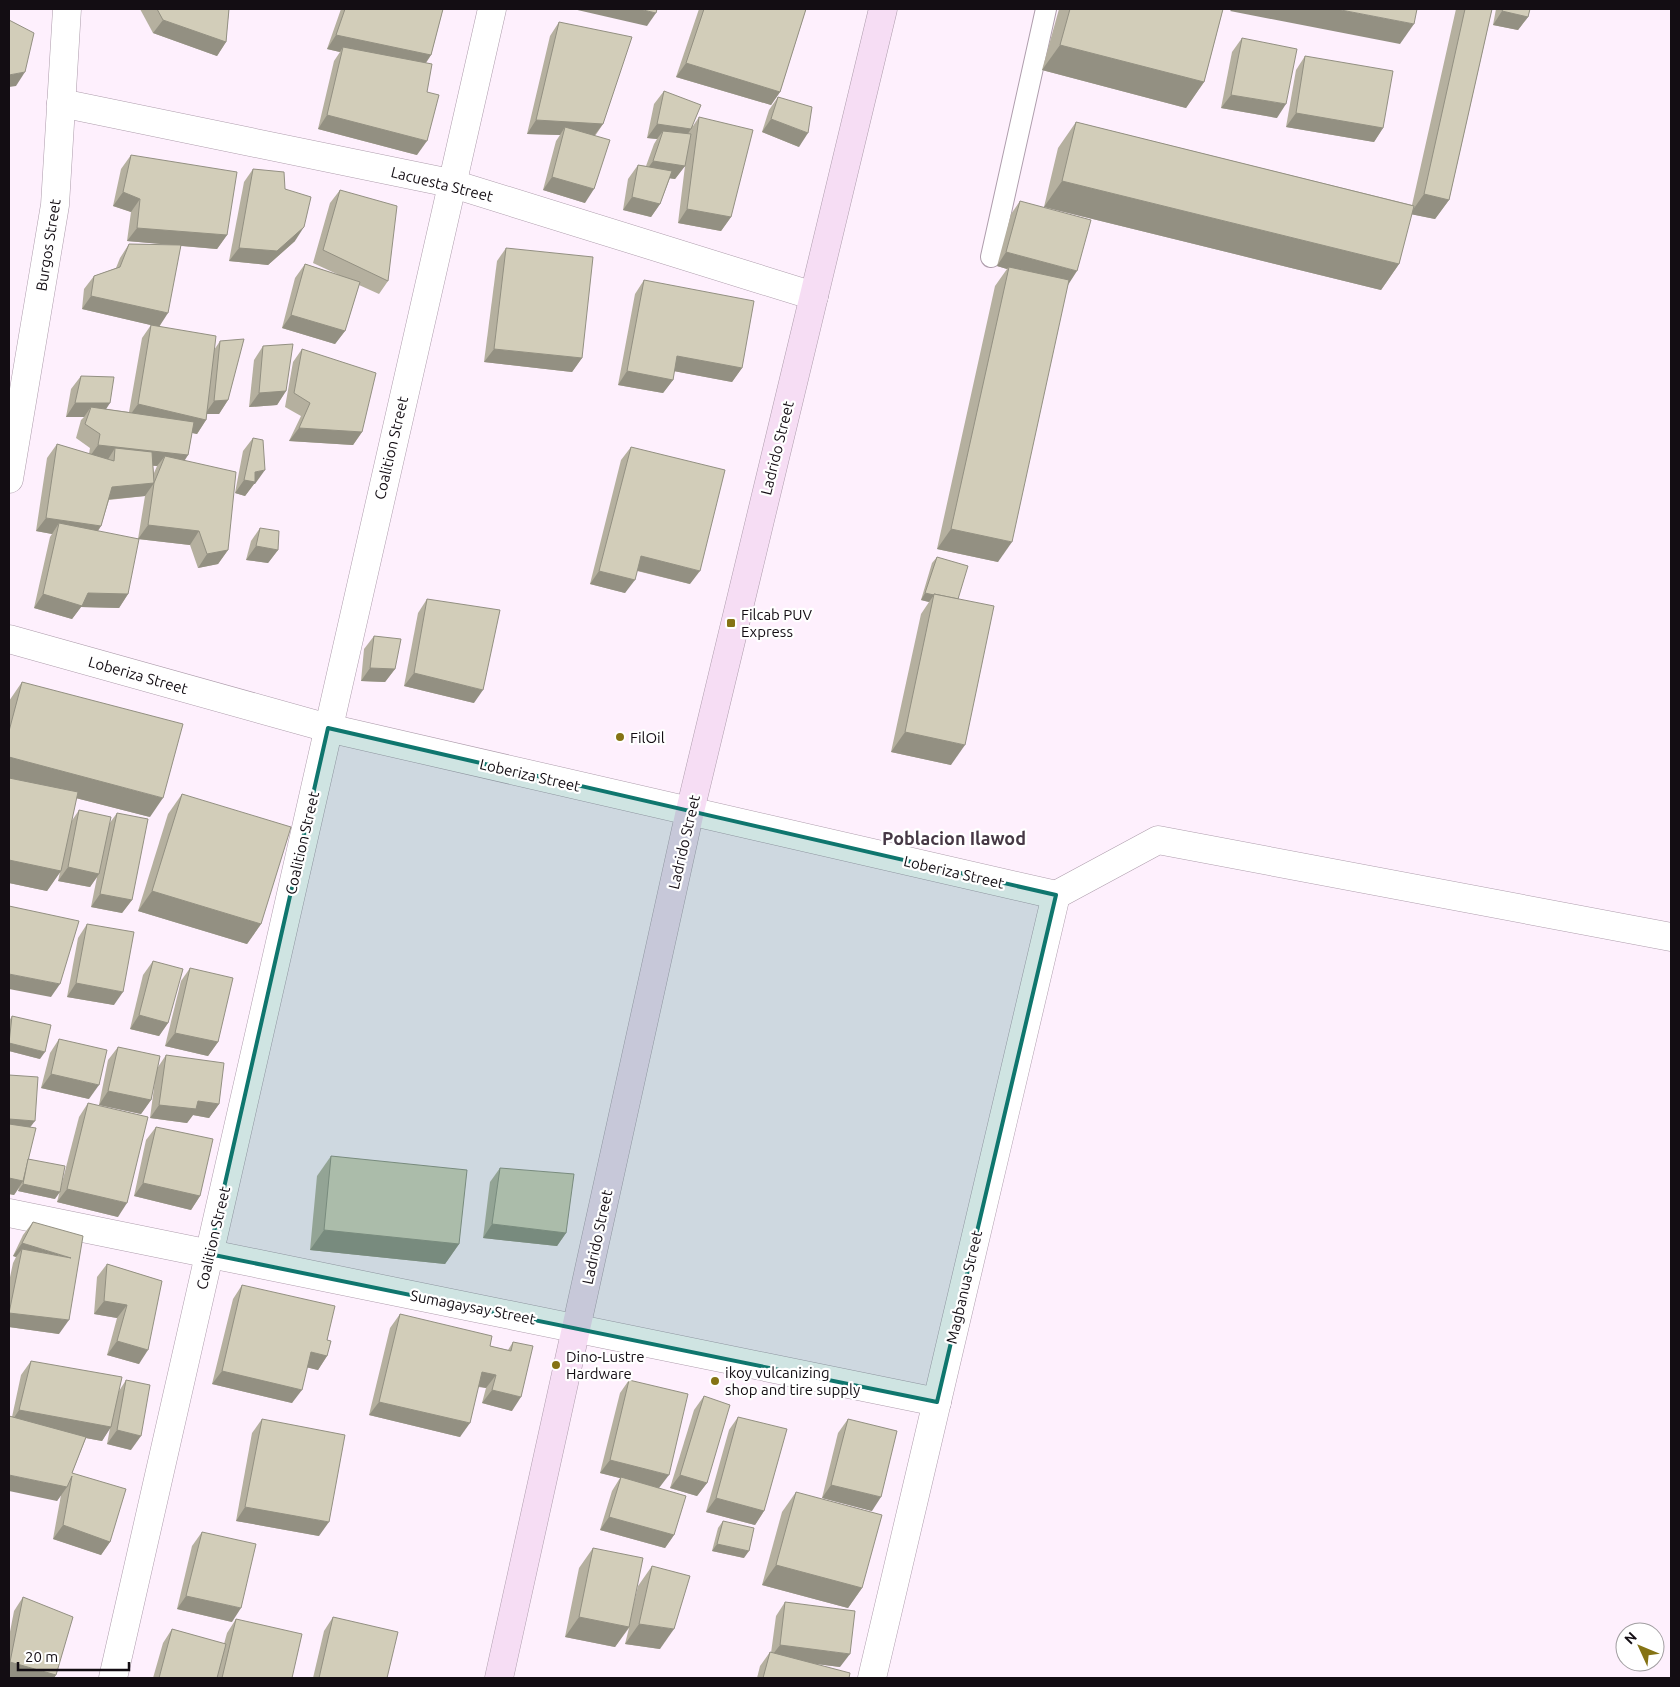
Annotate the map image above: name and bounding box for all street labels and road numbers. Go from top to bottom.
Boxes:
street label: Lacuesta Street [389,163,495,205]
street label: Burgos Street [32,198,64,292]
street label: Coalition Street [371,395,411,501]
street label: Ladrido Street [757,399,797,497]
street label: Loberiza Street [86,653,190,697]
street label: Loberiza Street [478,755,582,795]
street label: Coalition Street [282,790,322,896]
street label: Ladrido Street [665,793,703,891]
street label: Loberiza Street [902,852,1006,892]
street label: Coalition Street [193,1185,233,1291]
street label: Ladrido Street [579,1188,615,1286]
street label: Magbanua Street [943,1228,985,1345]
street label: Sumagaysay Street [409,1287,537,1328]

